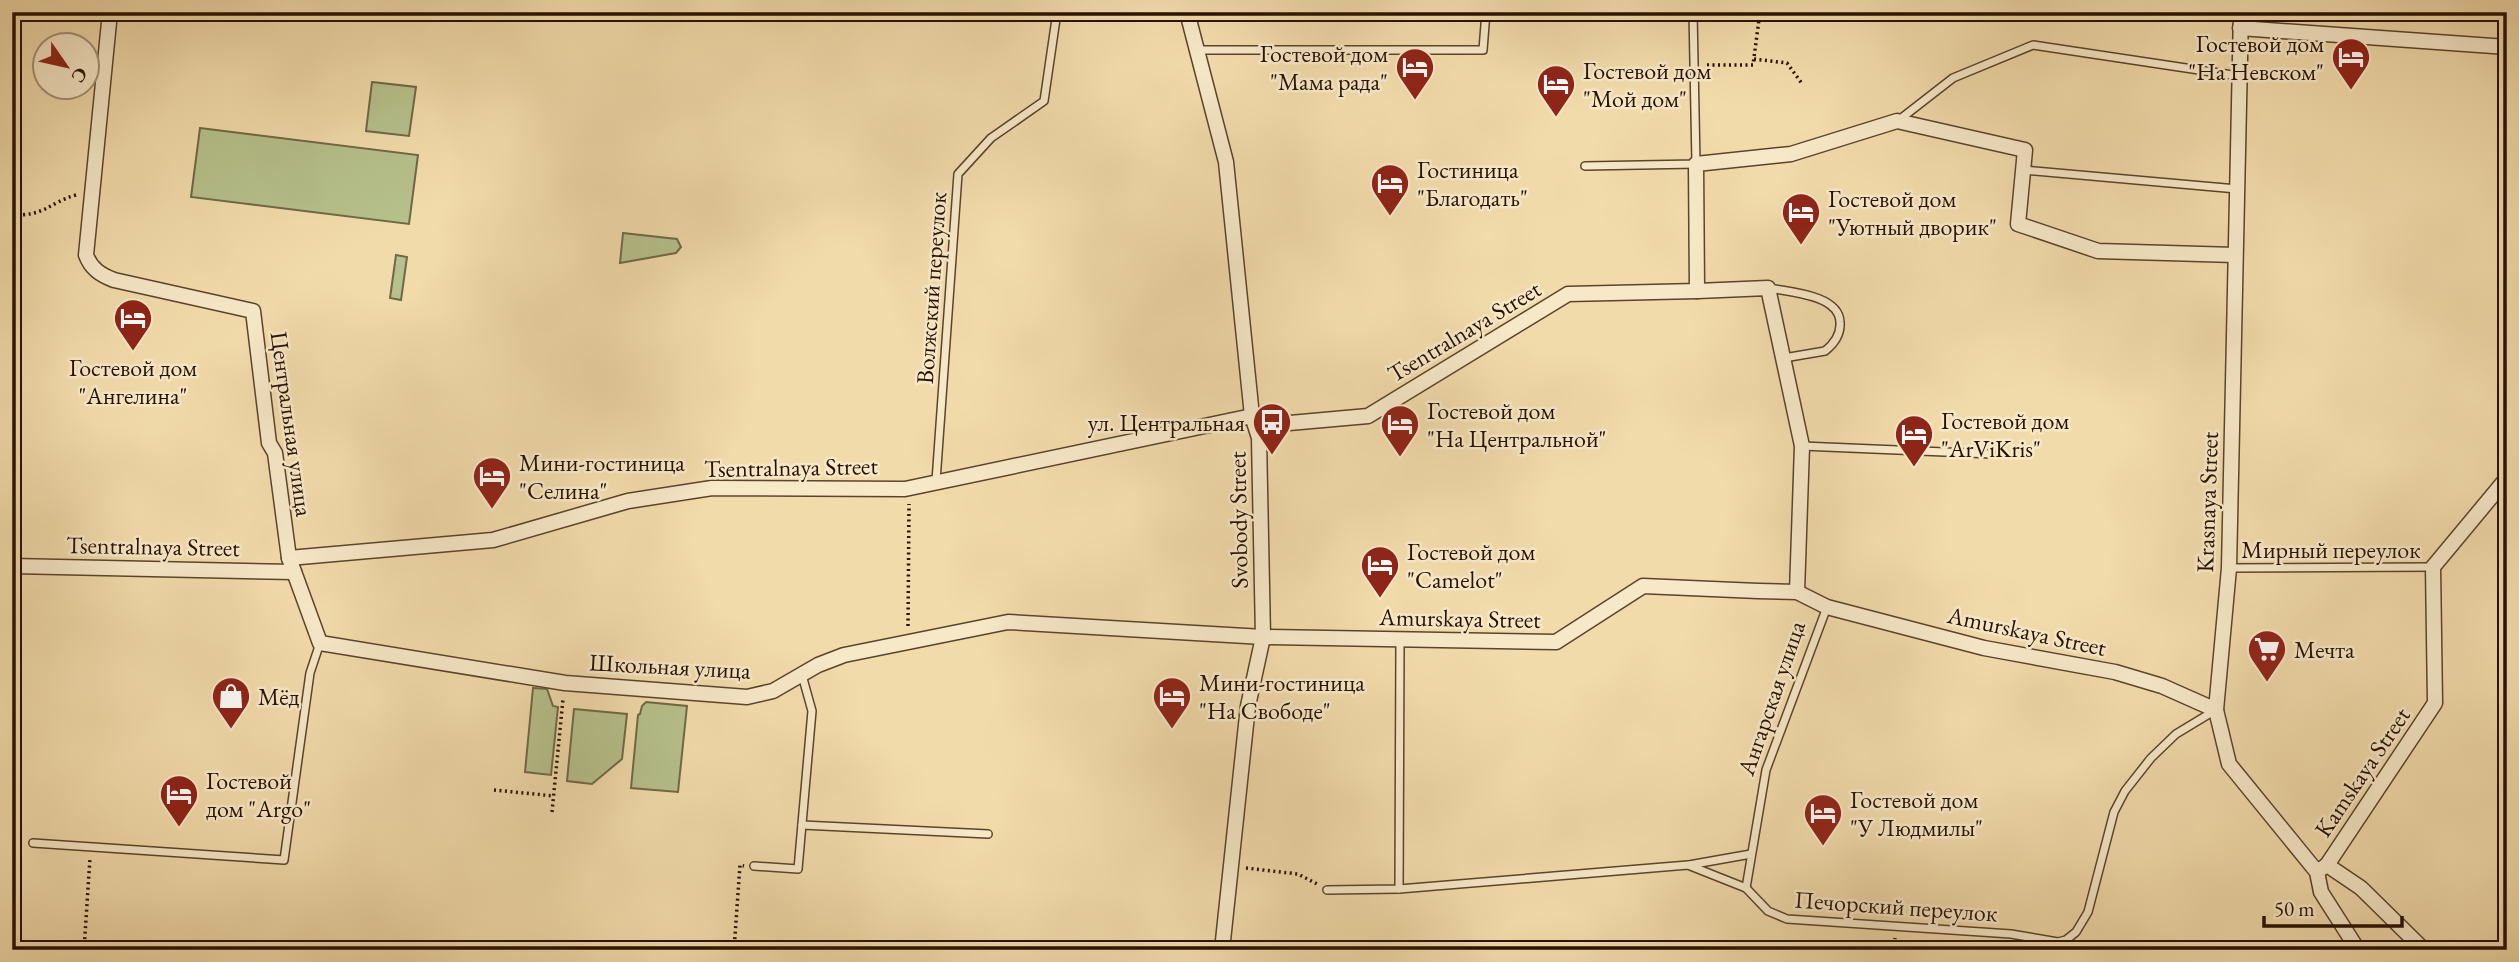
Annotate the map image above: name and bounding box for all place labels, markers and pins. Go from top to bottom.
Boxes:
place label: Гостевой дом "На Невском" [2188,28,2324,87]
hotel icon: Гостевой дом "На Невском" [2330,36,2372,91]
place label: Гостевой дом "Мама рада" [1260,38,1388,97]
hotel icon: Гостевой дом "Мама рада" [1394,46,1436,101]
place label: Гостевой дом "Мой дом" [1583,55,1711,114]
hotel icon: Гостевой дом "Мой дом" [1535,63,1577,118]
place label: Гостиница "Благодать" [1417,154,1528,213]
hotel icon: Гостиница "Благодать" [1369,162,1411,217]
place label: Гостевой дом "Уютный дворик" [1828,183,1997,242]
hotel icon: Гостевой дом "Уютный дворик" [1780,191,1822,246]
hotel icon: Гостевой дом "Ангелина" [112,297,154,352]
place label: Гостевой дом "Ангелина" [69,352,197,411]
place label: Гостевой дом "На Центральной" [1427,395,1607,454]
bus stop icon: ул. Центральная [1251,401,1293,456]
hotel icon: Гостевой дом "На Центральной" [1379,403,1421,458]
place label: Гостевой дом "ArViKris" [1941,405,2069,464]
place label: ул. Центральная [1088,407,1245,438]
hotel icon: Гостевой дом "ArViKris" [1893,413,1935,468]
place label: Мини-гостиница "Селина" [519,447,685,506]
hotel icon: Мини-гостиница "Селина" [471,455,513,510]
place label: Гостевой дом "Camelot" [1407,536,1535,595]
hotel icon: Гостевой дом "Camelot" [1359,544,1401,599]
supermarket icon: Мечта [2246,628,2288,683]
place label: Мечта [2294,634,2355,665]
place label: Мини-гостиница "На Свободе" [1199,667,1365,726]
shop icon: Мёд [210,675,252,730]
hotel icon: Мини-гостиница "На Свободе" [1151,675,1193,730]
place label: Мёд [258,681,300,712]
place label: Гостевой дом "Argo" [206,765,311,824]
hotel icon: Гостевой дом "Argo" [158,773,200,828]
place label: Гостевой дом "У Людмилы" [1850,784,1983,843]
hotel icon: Гостевой дом "У Людмилы" [1802,792,1844,847]

